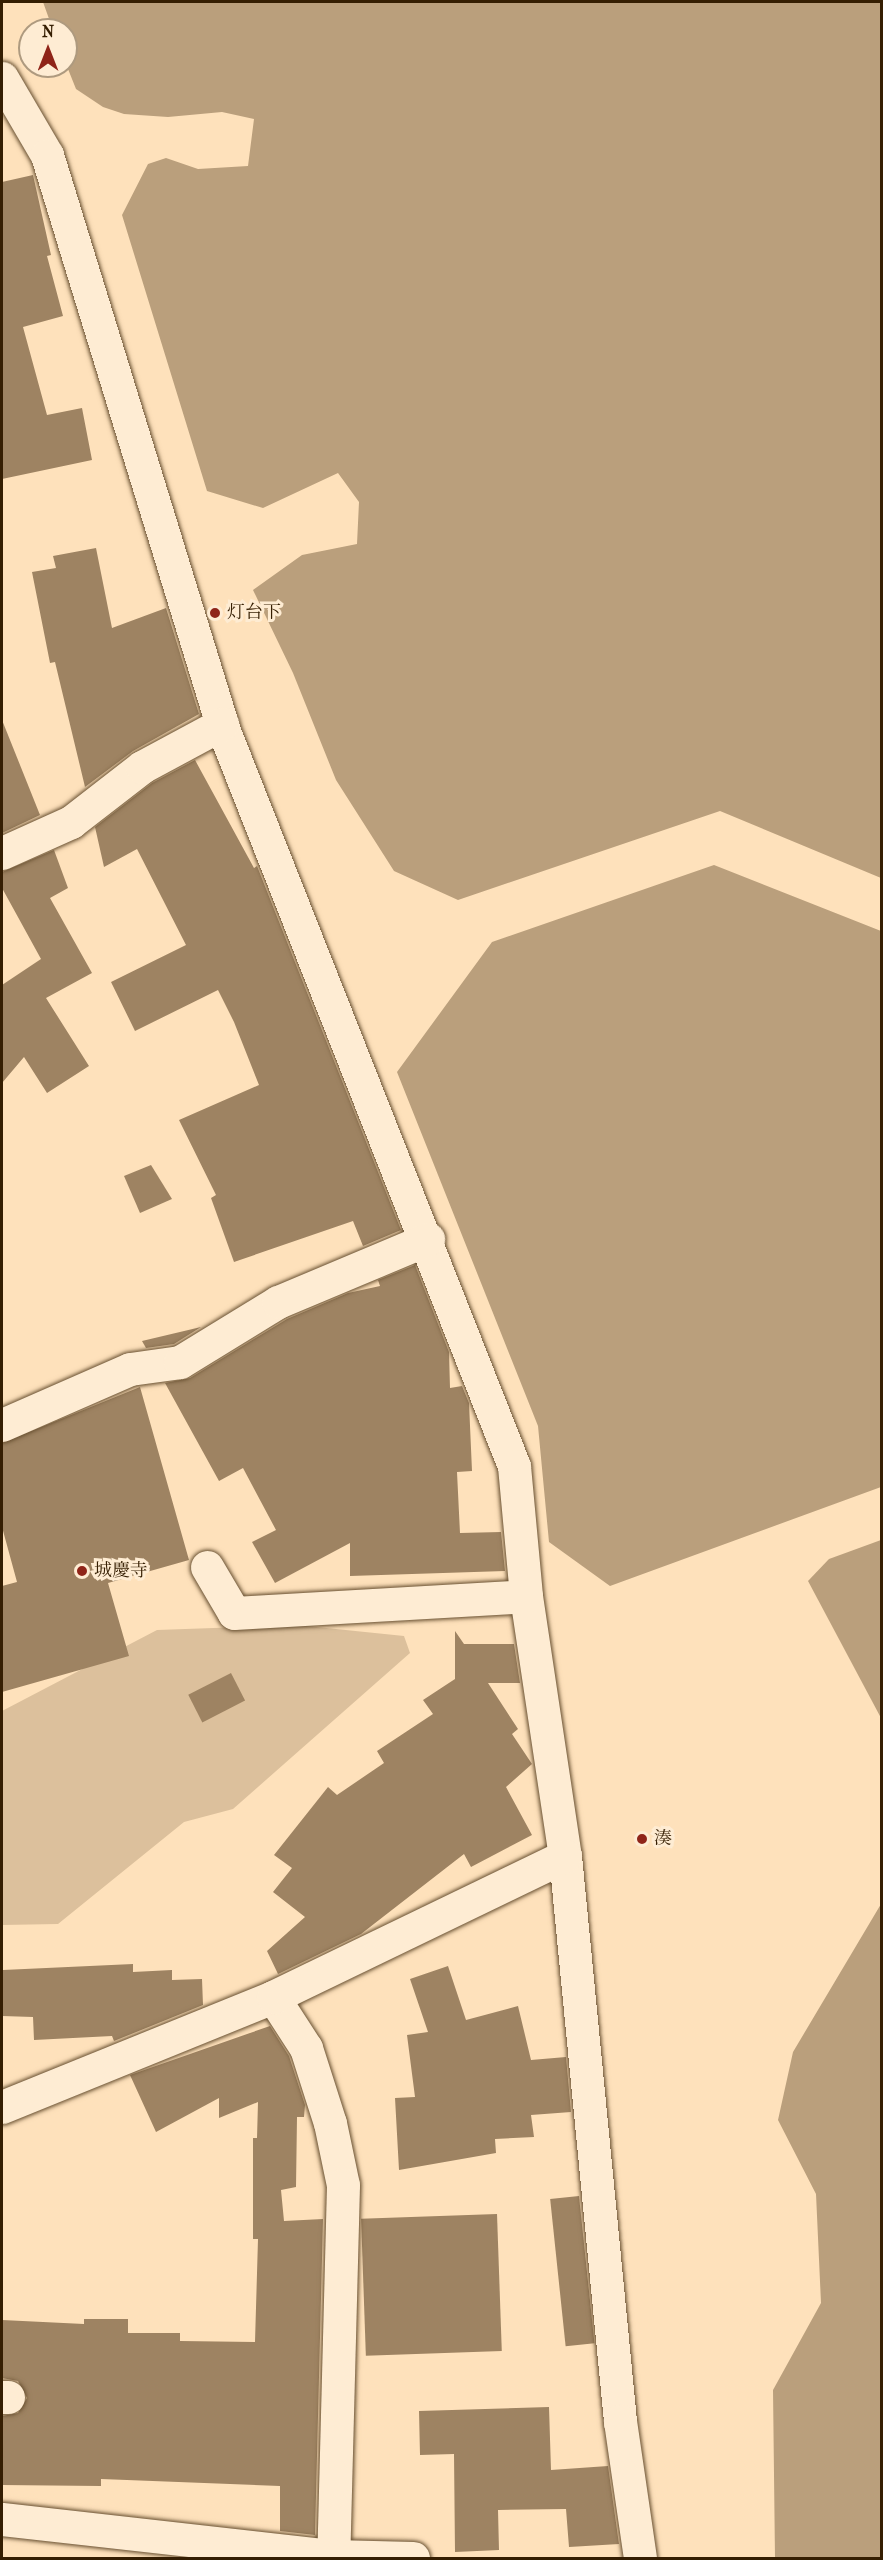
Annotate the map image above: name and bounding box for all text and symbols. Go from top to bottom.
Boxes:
north arrow [18,18,78,78]
text: N [42,22,54,41]
place label: 灯台下 [227,602,281,624]
marker: 灯台下 [208,606,222,620]
place label: 城慶寺 [94,1560,148,1582]
marker: 城慶寺 [75,1564,89,1578]
place label: 湊 [654,1828,672,1850]
marker: 湊 [635,1832,649,1846]

